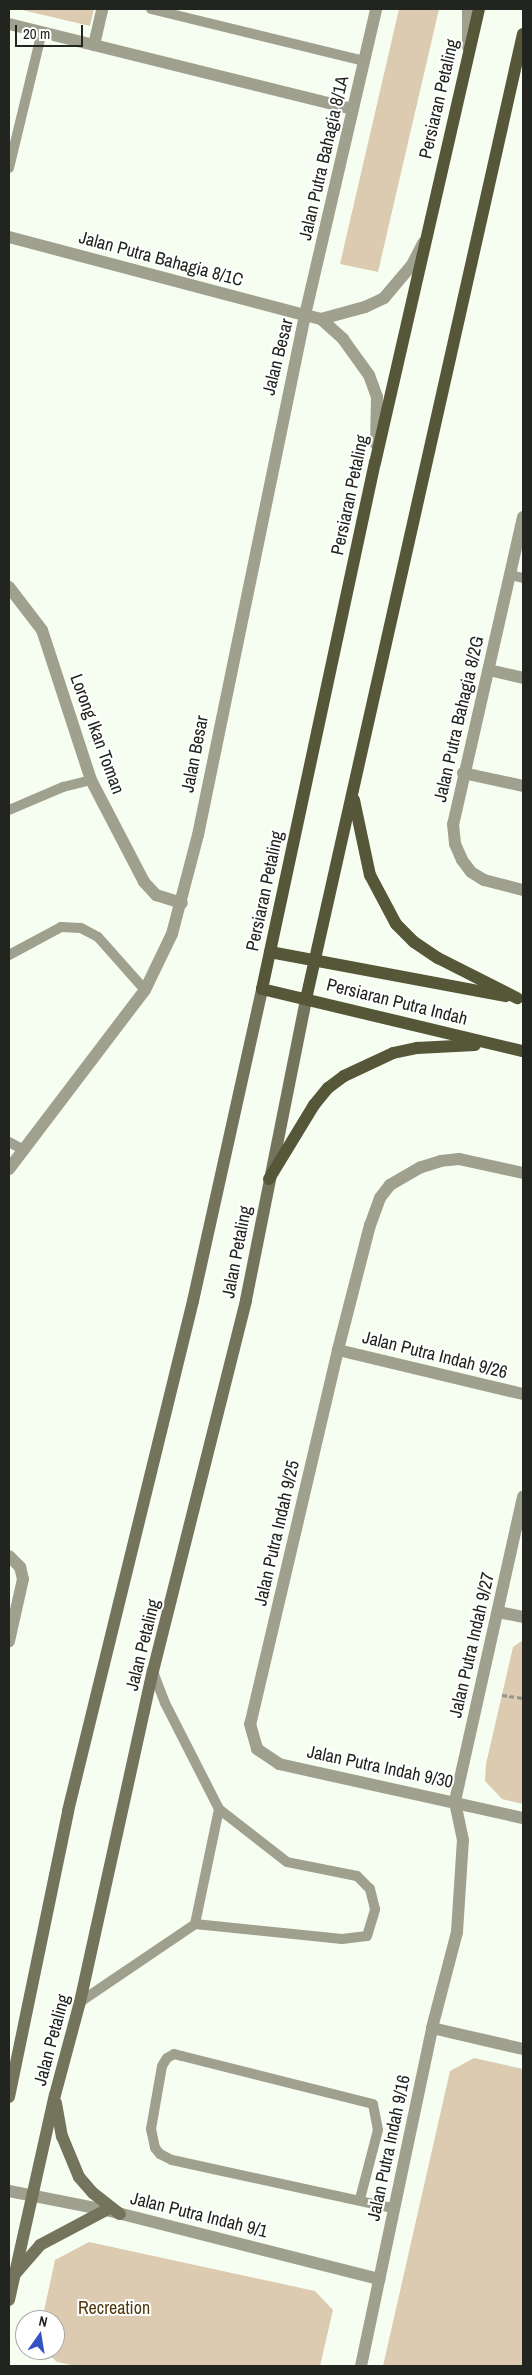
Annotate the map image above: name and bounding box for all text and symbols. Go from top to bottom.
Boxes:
scale bar [18,15,85,47]
text: 20 m [23,23,50,44]
street label: Persiaran Petaling [415,37,463,161]
street label: Jalan Putra Bahagia 8/1A [295,74,353,242]
street label: Jalan Putra Bahagia 8/1C [77,227,245,291]
street label: Jalan Besar [258,317,298,397]
street label: Persiaran Petaling [327,433,373,557]
street label: Jalan Putra Bahagia 8/2G [429,634,489,804]
street label: Lorong Ikan Toman [65,671,129,797]
street label: Jalan Besar [177,714,213,794]
street label: Persiaran Petaling [242,829,288,953]
street label: Persiaran Putra Indah [324,974,470,1030]
street label: Jalan Petaling [217,1204,257,1300]
street label: Jalan Putra Indah 9/26 [360,1327,510,1383]
street label: Jalan Putra Indah 9/25 [250,1458,304,1608]
street label: Jalan Putra Indah 9/27 [445,1570,499,1720]
street label: Jalan Petaling [121,1597,165,1693]
street label: Jalan Putra Indah 9/30 [305,1741,455,1793]
street label: Jalan Petaling [29,1992,75,2088]
street label: Jalan Putra Indah 9/16 [363,2073,415,2223]
street label: Jalan Putra Indah 9/1 [128,2188,270,2242]
park label: Recreation [78,2297,150,2319]
north arrow [15,2310,65,2360]
text: N [37,2312,49,2331]

